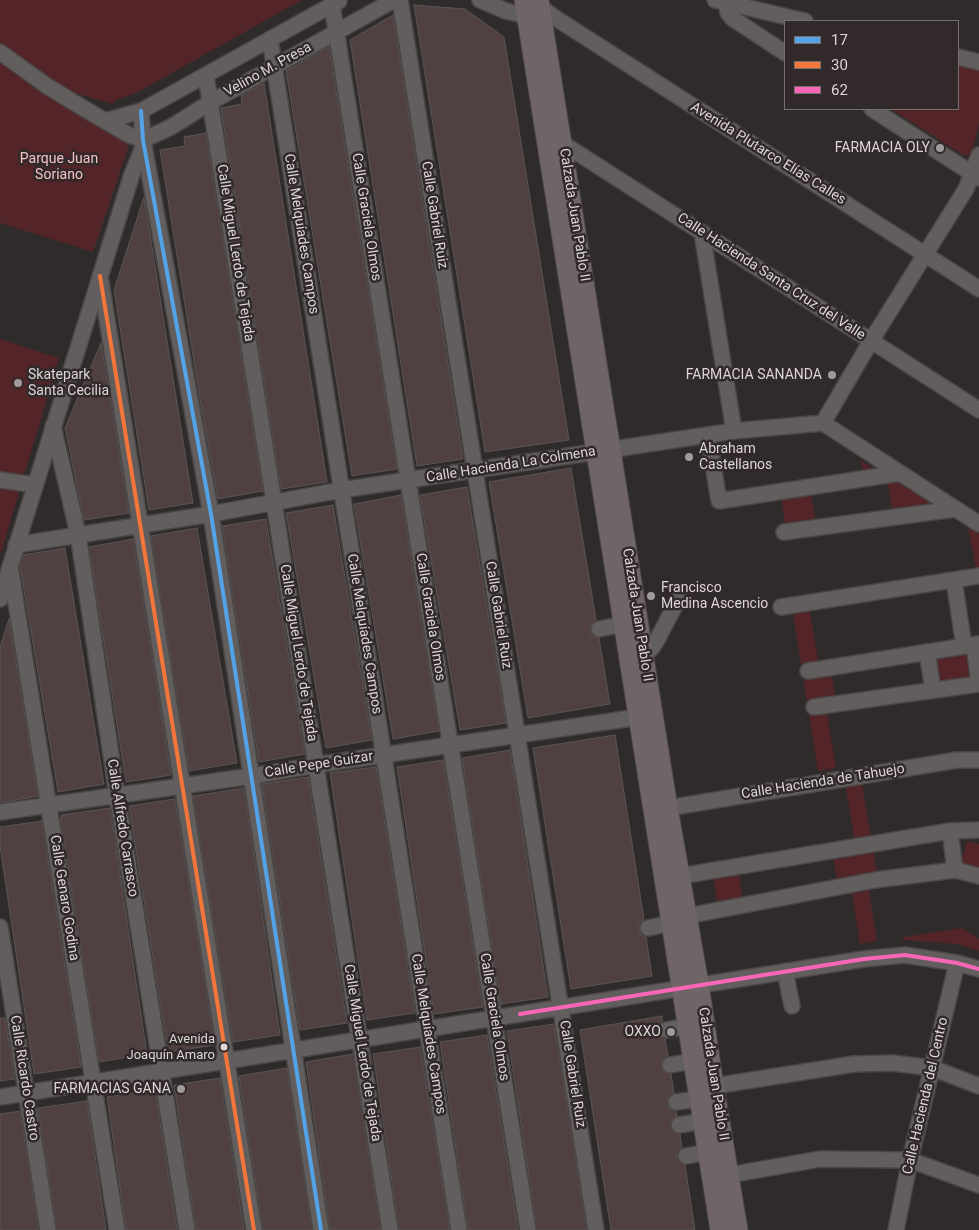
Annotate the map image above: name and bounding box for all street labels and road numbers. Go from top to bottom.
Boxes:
street label: Velino M. Presa [221,39,315,101]
street label: Avenida Plutarco Elías Calles [687,99,849,209]
street label: Calzada Juan Pablo II [555,147,593,283]
street label: Calle Graciela Olmos [348,152,384,282]
street label: Calle Melquíades Campos [280,153,322,315]
street label: Calle Gabriel Ruiz [417,160,451,270]
street label: Calle Miguel Lerdo de Tejada [213,163,257,343]
street label: Calle Hacienda Santa Cruz del Valle [674,210,868,344]
street label: Calle Hacienda La Colmena [425,443,597,487]
street label: Calzada Juan Pablo II [618,547,656,683]
street label: Calle Graciela Olmos [412,552,448,682]
street label: Calle Melquíades Campos [343,553,385,715]
street label: Calle Gabriel Ruiz [481,560,515,670]
street label: Calle Miguel Lerdo de Tejada [276,563,320,743]
street label: Calle Pepe Guízar [264,748,374,782]
street label: Calle Alfredo Carrasco [103,758,141,898]
street label: Calle Hacienda de Tahuejo [740,761,906,803]
street label: Calle Genaro Godina [46,834,82,962]
street label: Calle Graciela Olmos [476,952,512,1082]
street label: Calle Melquíades Campos [407,953,449,1115]
street label: Calle Miguel Lerdo de Tejada [340,963,384,1143]
street label: Calzada Juan Pablo II [694,1006,732,1142]
street label: Calle Ricardo Castro [6,1014,42,1142]
street label: Calle Hacienda del Centro [900,1016,952,1176]
street label: Calle Gabriel Ruiz [555,1019,589,1129]

